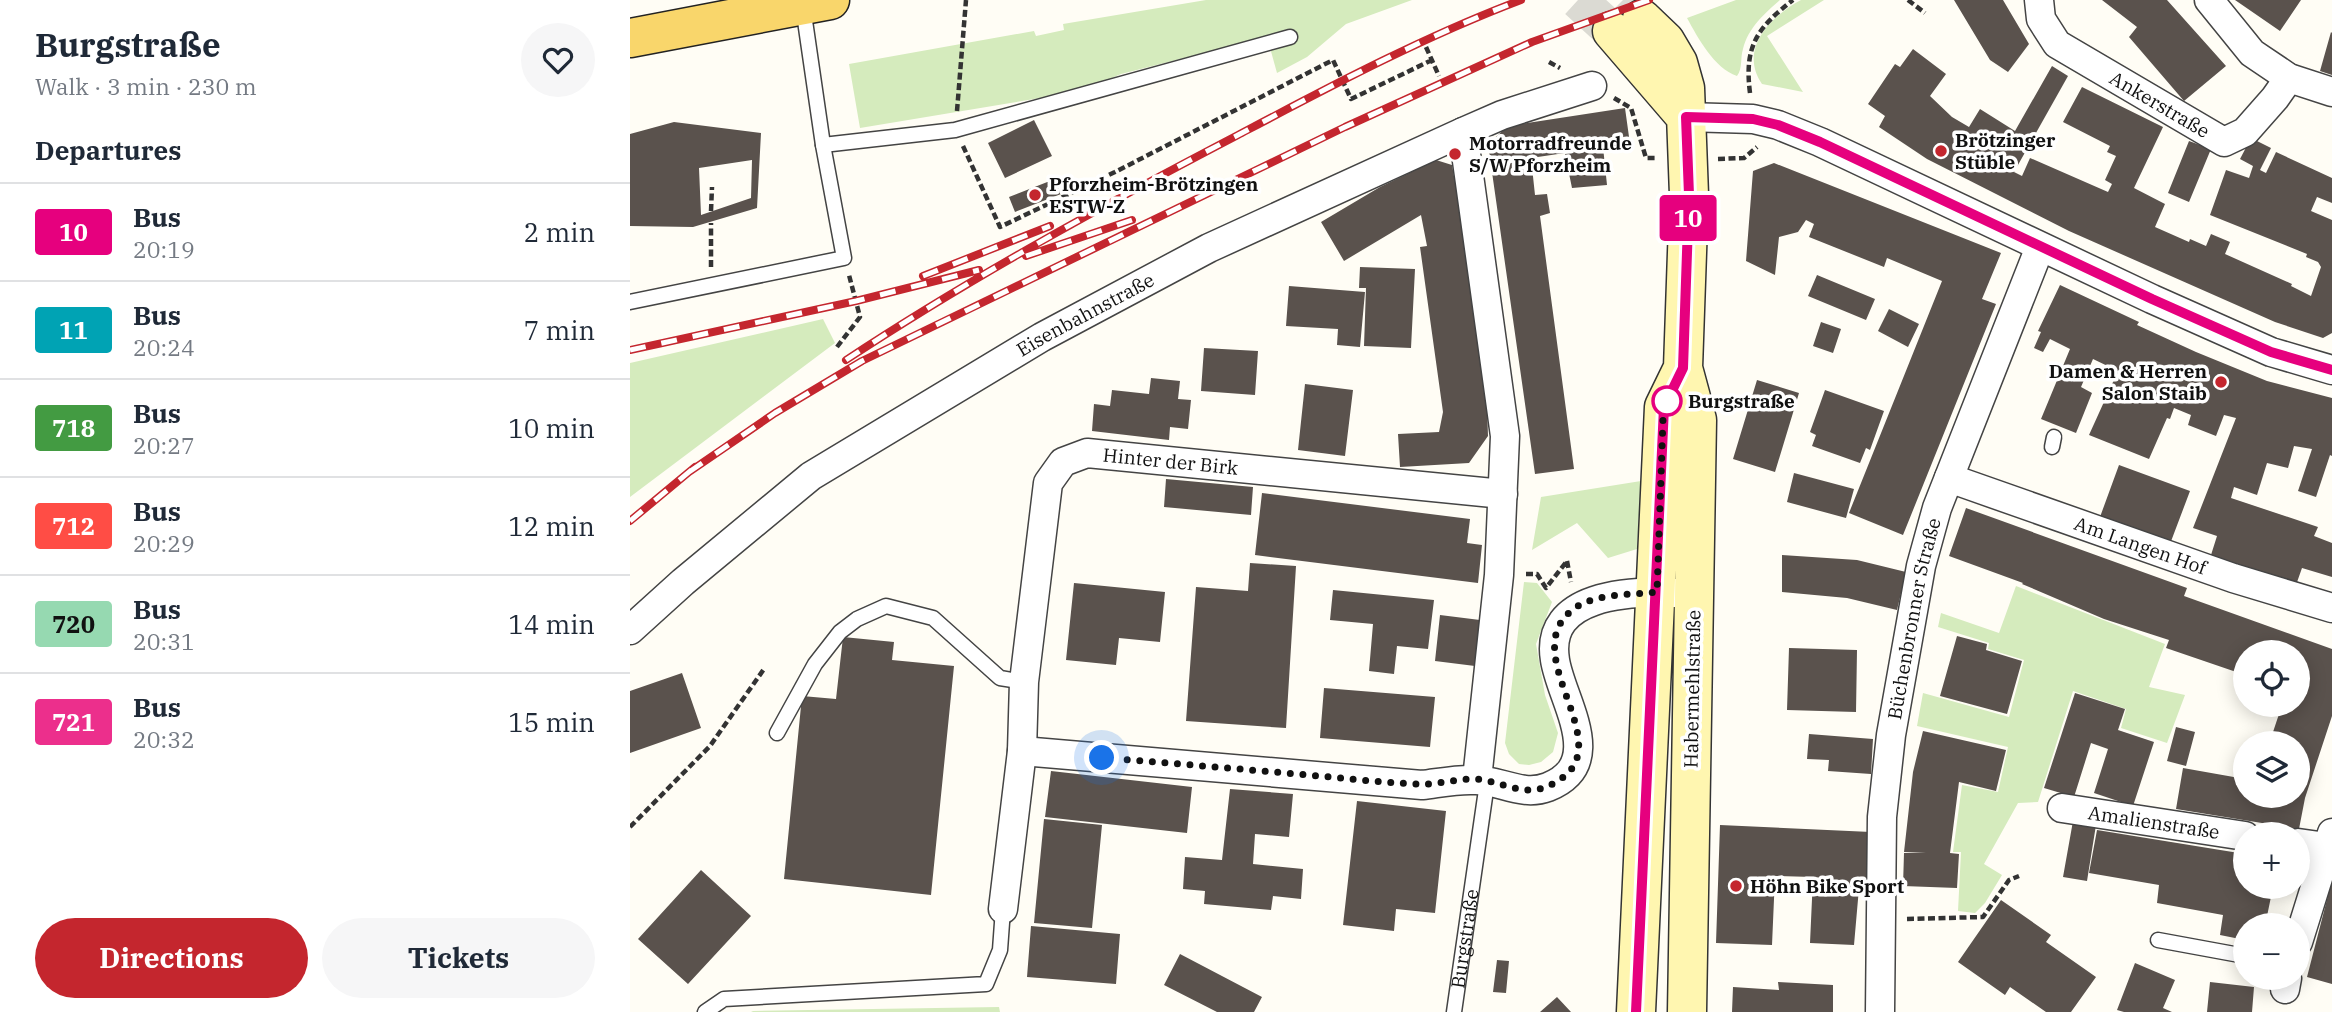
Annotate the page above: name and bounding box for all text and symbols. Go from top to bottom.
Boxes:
text: Burgstraße [35,23,221,66]
button: heart [521,23,595,97]
street label: Ankerstraße [2106,66,2214,143]
text: Walk · 3 min · 230 m [35,71,257,101]
place label: Brötzinger Stüble [1955,128,2056,174]
place label: Motorradfreunde S/W Pforzheim [1469,131,1632,177]
text: Departures [35,133,181,167]
marker: Brötzinger Stüble [1933,143,1949,159]
marker: Motorradfreunde S/W Pforzheim [1447,146,1463,162]
place label: Pforzheim-Brötzingen ESTW-Z [1049,172,1259,218]
marker: Pforzheim-Brötzingen ESTW-Z [1027,187,1043,203]
line badge: 10 [1656,195,1720,241]
text: Bus [133,200,181,234]
text: 10 [1674,202,1702,234]
text: 2 min [524,215,595,249]
text: 10 [59,216,88,248]
text: 20:19 [133,234,195,264]
street label: Eisenbahnstraße [1012,268,1158,362]
text: Bus [133,298,181,332]
text: 7 min [524,313,595,347]
text: 11 [59,314,88,346]
text: 20:24 [133,332,195,362]
place label: Damen & Herren Salon Staib [2049,359,2207,405]
marker: Damen & Herren Salon Staib [2213,374,2229,390]
marker: Burgstraße [1652,386,1682,416]
place label: Burgstraße [1688,389,1795,413]
text: Bus [133,396,181,430]
text: 10 min [508,411,595,445]
text: 718 [52,412,95,444]
text: 20:27 [133,430,195,460]
street label: Hinter der Birk [1102,443,1239,480]
text: Bus [133,494,181,528]
text: 12 min [508,509,595,543]
text: 712 [52,510,95,542]
street label: Am Langen Hof [2071,511,2211,580]
street label: Büchenbronner Straße [1882,515,1946,721]
text: 20:29 [133,528,195,558]
text: Bus [133,592,181,626]
text: 14 min [508,607,595,641]
text: 720 [52,608,95,640]
street label: Habermehlstraße [1679,610,1705,768]
text: 20:31 [133,626,195,656]
map controls [2233,640,2310,990]
button: locate [2233,640,2310,717]
text: Bus [133,690,181,724]
text: 15 min [508,705,595,739]
text: 721 [52,706,95,738]
text: 20:32 [133,724,195,754]
button: layers [2233,731,2310,808]
your location [1084,740,1119,775]
street label: Amalienstraße [2087,800,2221,844]
button: + [2233,822,2310,899]
place label: Höhn Bike Sport [1750,874,1904,898]
marker: Höhn Bike Sport [1728,878,1744,894]
street label: Burgstraße [1446,888,1484,990]
button: − [2233,913,2310,990]
button: Directions [35,918,308,998]
button: Tickets [322,918,595,998]

